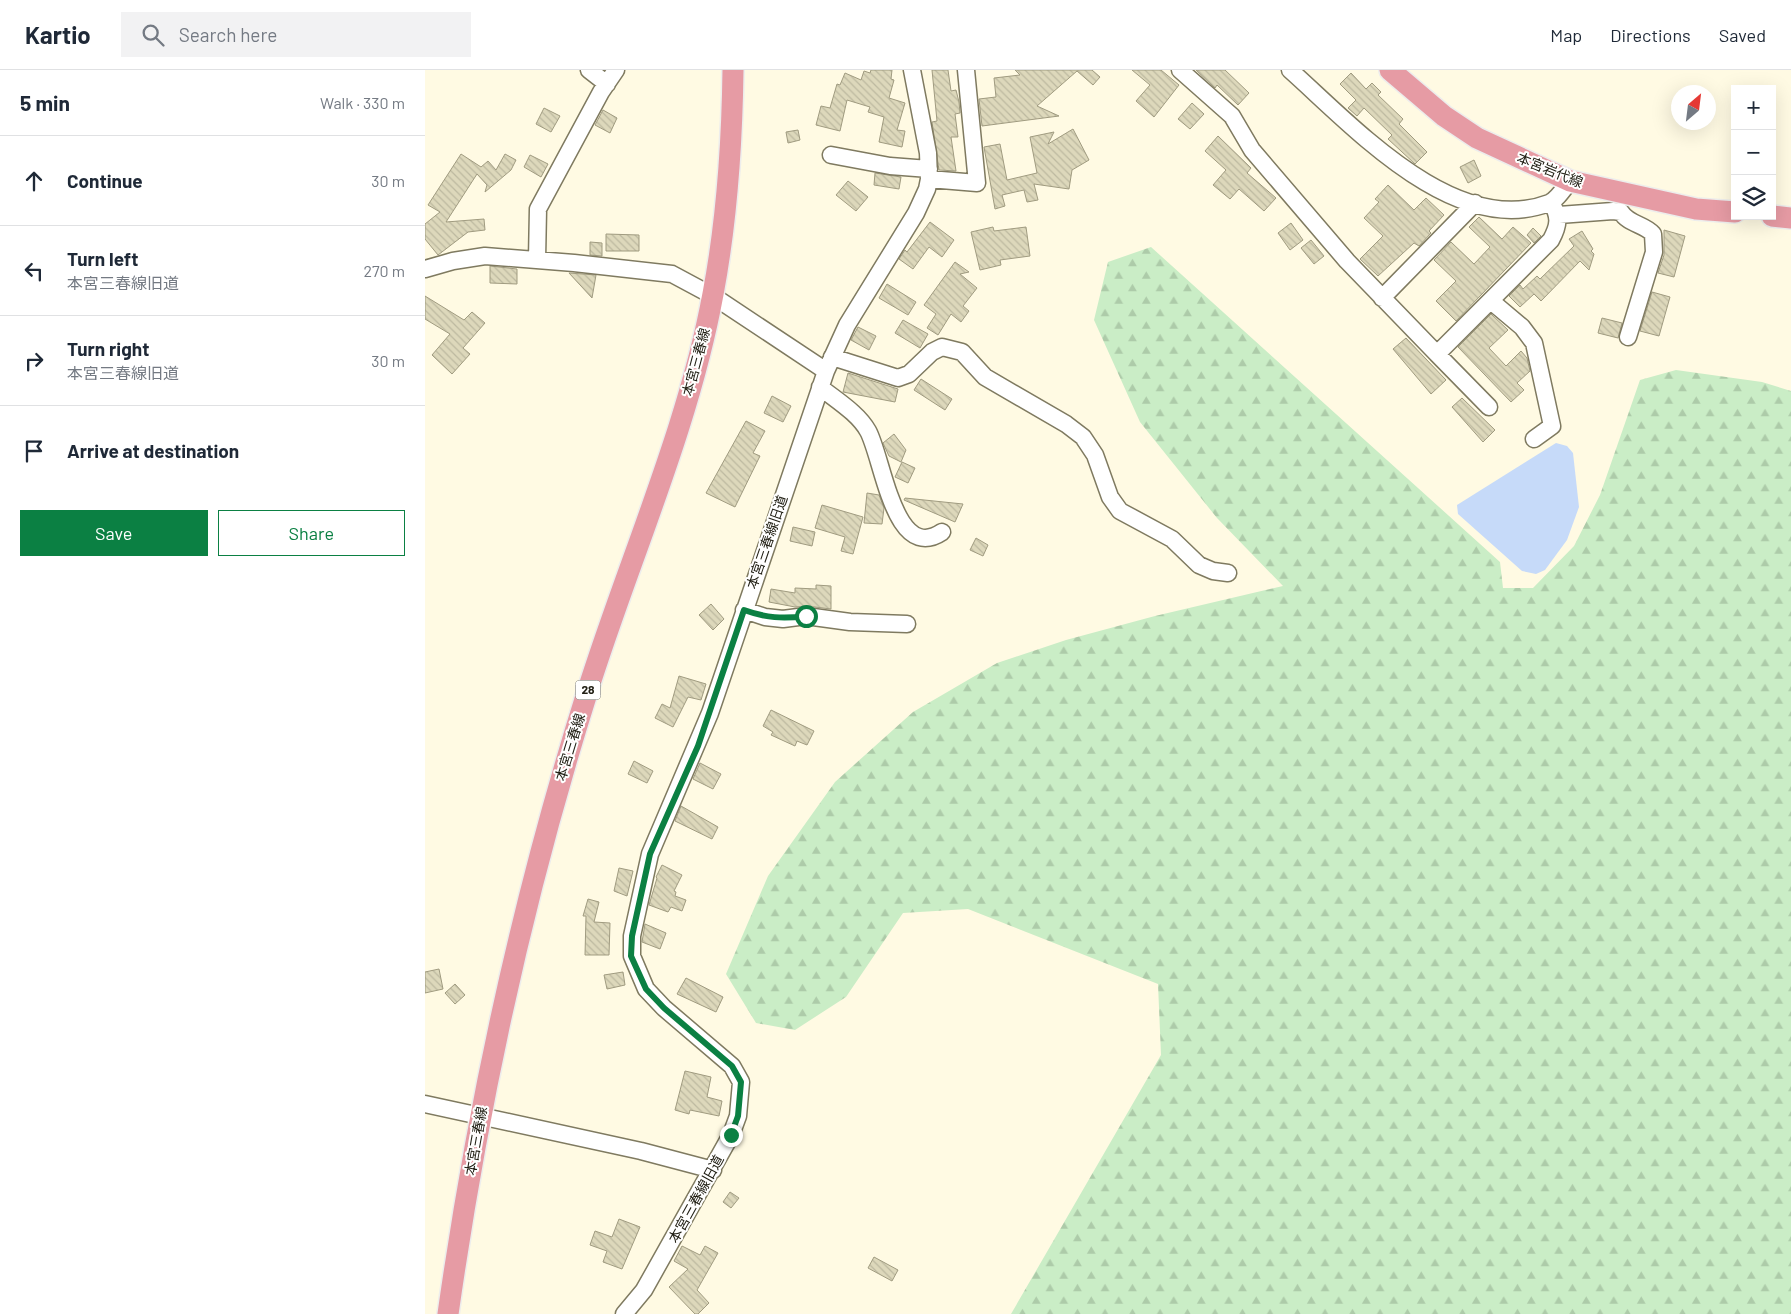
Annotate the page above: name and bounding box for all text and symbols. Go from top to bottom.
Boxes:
search box [121,12,471,57]
text: Kartio [25,20,91,49]
icon: search [139,21,167,49]
text: Search here [179,23,277,46]
text: Map [1550,24,1582,46]
text: Directions [1610,24,1691,46]
text: Saved [1719,24,1766,46]
north arrow [1671,85,1716,130]
map controls [1731,85,1776,220]
button: + [1731,85,1776,130]
text: 5 min [20,90,70,115]
text: Walk · 330 m [320,93,405,112]
button: − [1731,130,1776,175]
street label: 本宮岩代線 [1515,149,1586,191]
icon: ahead [20,167,48,195]
text: Continue [67,169,143,192]
text: 30 m [371,171,405,190]
button: layers [1731,175,1776,220]
text: Turn left [67,247,138,270]
icon: left [20,257,48,285]
text: 270 m [363,261,405,280]
text: 本宮三春線旧道 [67,273,179,292]
street label: 本宮三春線 [678,326,713,398]
text: Turn right [67,337,149,360]
icon: right [20,347,48,375]
text: 30 m [371,351,405,370]
text: 本宮三春線旧道 [67,363,179,382]
icon: arrive [20,437,48,465]
text: Arrive at destination [67,439,239,462]
street label: 本宮三春線旧道 [743,493,791,591]
button: Save [20,510,208,556]
button: Share [218,510,405,556]
route start [795,605,818,628]
road number: 28 [575,680,601,700]
street label: 本宮三春線 [551,711,588,783]
street label: 本宮三春線 [461,1105,490,1177]
route end [720,1124,743,1147]
street label: 本宮三春線旧道 [664,1152,727,1246]

